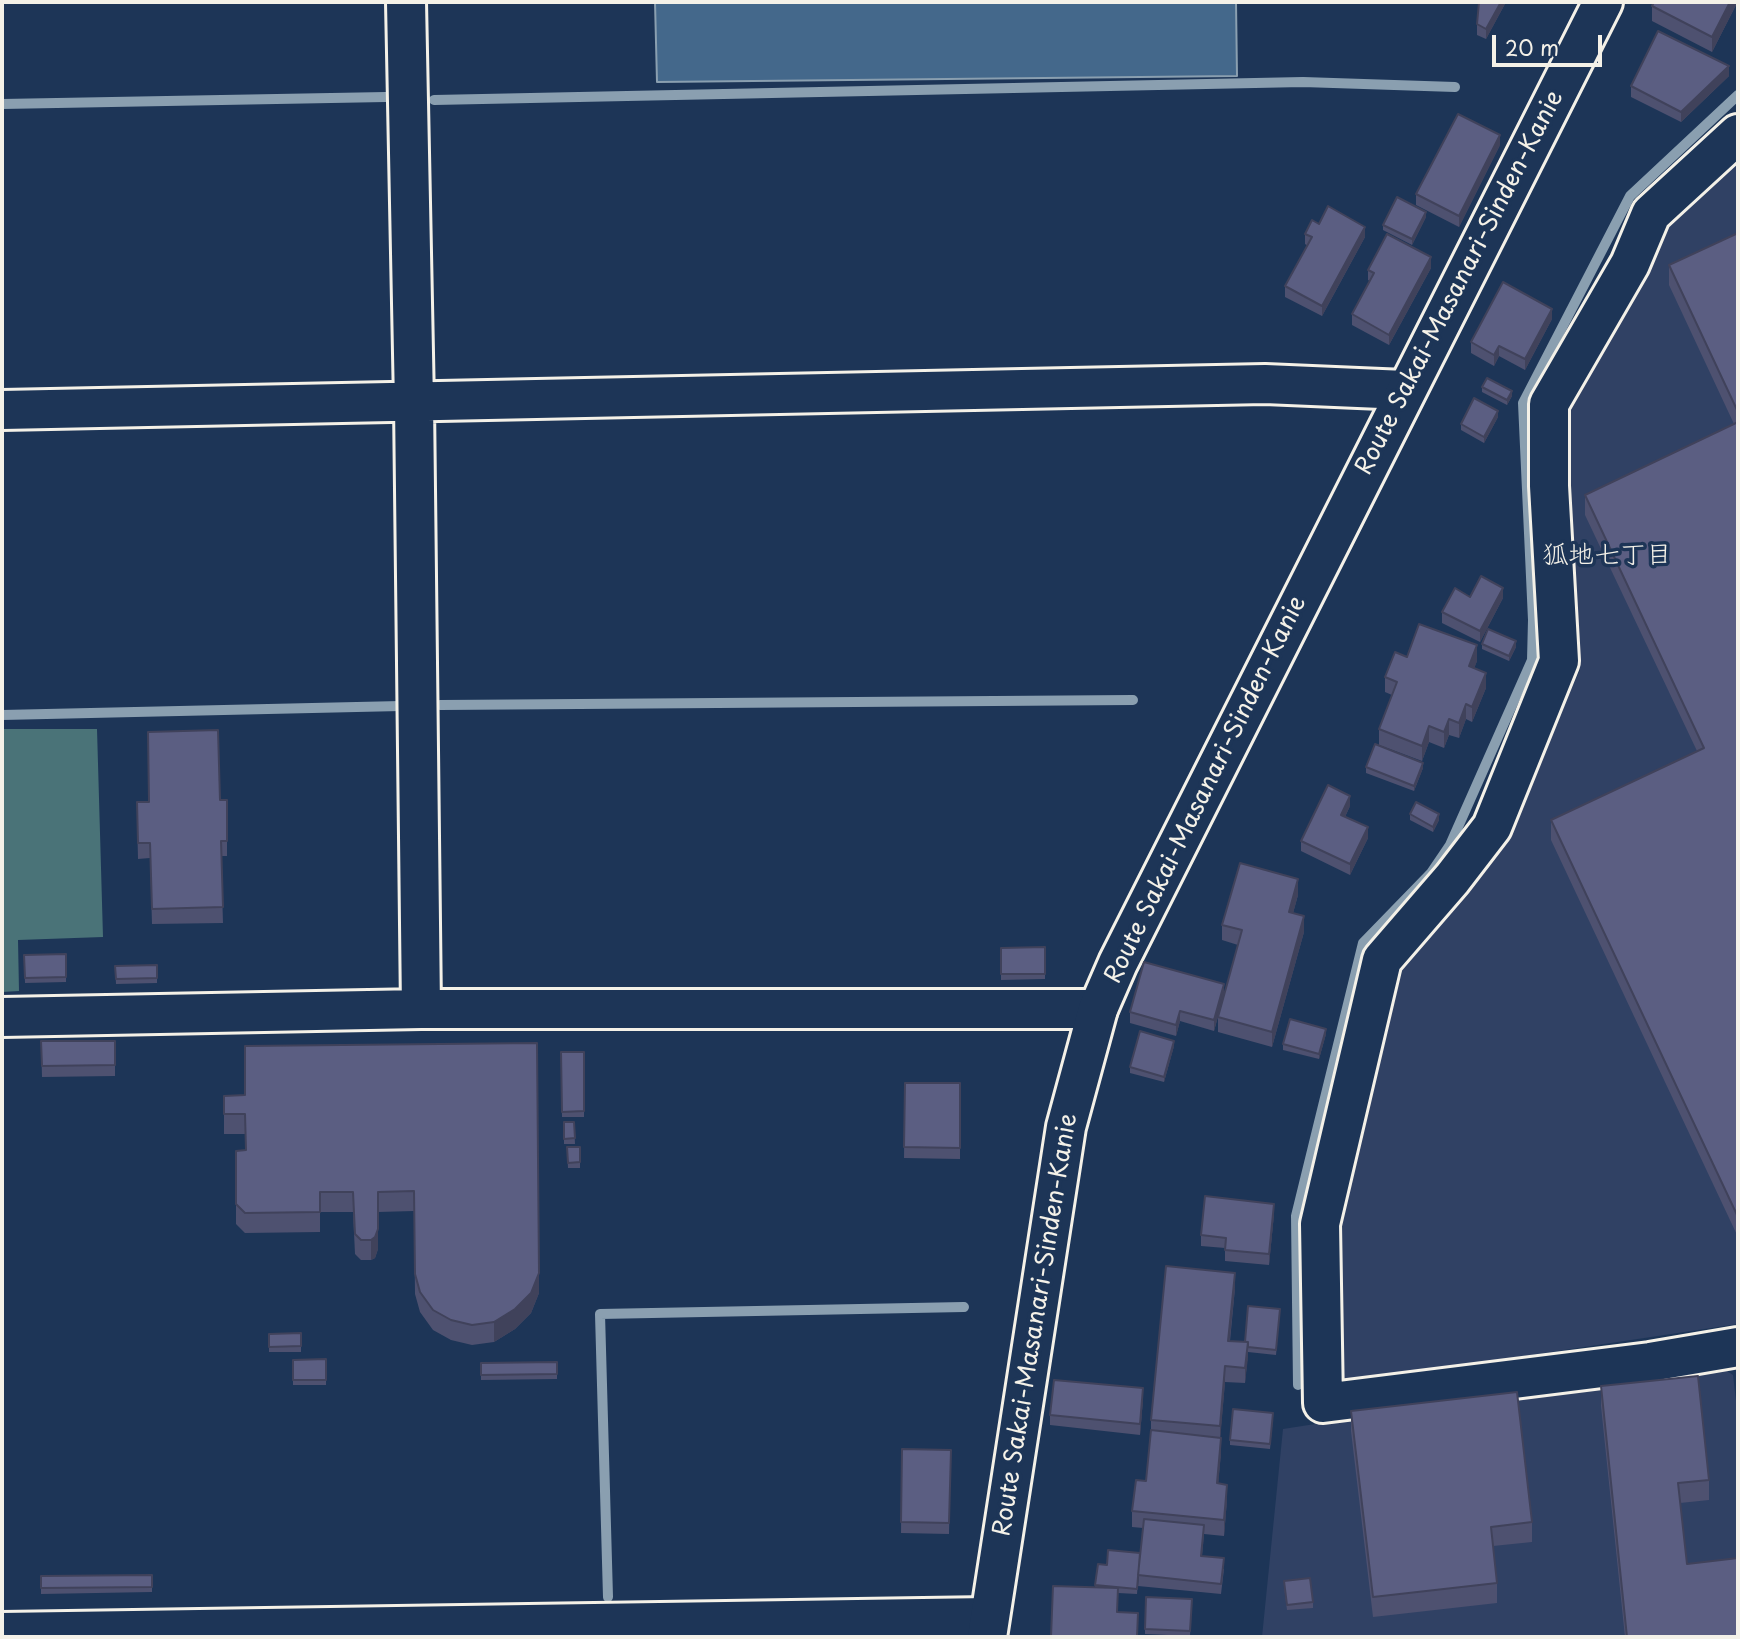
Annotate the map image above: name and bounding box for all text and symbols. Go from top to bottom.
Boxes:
scale bar [1495,21,1605,65]
text: 20 m [1505,31,1559,63]
street label: Route Sakai-Masanari-Sinden-Kanie [1350,86,1570,480]
district label: 狐地七丁目 [1542,540,1672,572]
street label: Route Sakai-Masanari-Sinden-Kanie [1099,592,1313,988]
street label: Route Sakai-Masanari-Sinden-Kanie [988,1112,1084,1538]

